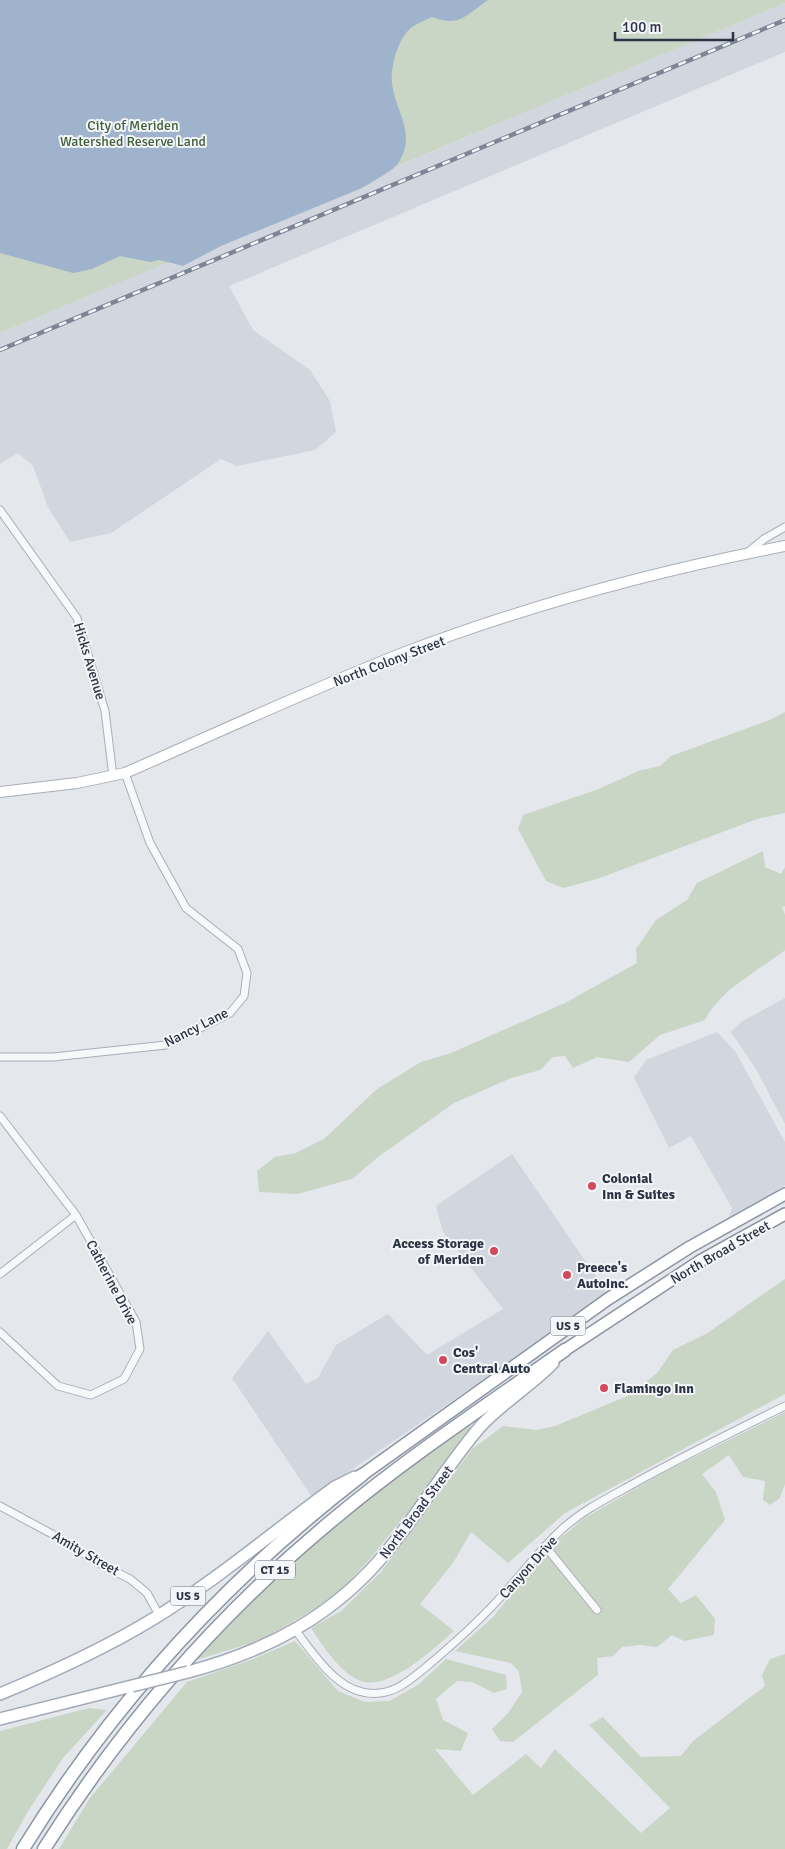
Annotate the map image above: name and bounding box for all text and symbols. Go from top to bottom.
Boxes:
scale bar [615,10,732,42]
text: 100 m [622,18,662,36]
park label: City of Meriden Watershed Reserve Land [60,117,206,150]
street label: Hicks Avenue [70,620,109,702]
street label: North Colony Street [331,632,447,691]
street label: Nancy Lane [161,1004,231,1051]
place label: Colonial Inn & Suites [602,1170,675,1203]
marker: Colonial Inn & Suites [586,1180,598,1192]
street label: North Broad Street [667,1217,773,1288]
place label: Access Storage of Meriden [392,1235,484,1268]
street label: Catherine Drive [82,1237,141,1327]
marker: Access Storage of Meriden [488,1245,500,1257]
place label: Preece's AutoInc. [577,1259,629,1292]
marker: Preece's AutoInc. [561,1269,573,1281]
road number: US 5 [550,1316,586,1335]
place label: Cos' Central Auto [453,1344,530,1377]
marker: Cos' Central Auto [437,1354,449,1366]
place label: Flamingo Inn [614,1380,694,1397]
marker: Flamingo Inn [598,1382,610,1394]
street label: North Broad Street [376,1462,457,1562]
street label: Amity Street [49,1527,122,1579]
street label: Canyon Drive [496,1532,561,1602]
road number: CT 15 [255,1560,295,1580]
road number: US 5 [170,1586,206,1605]

